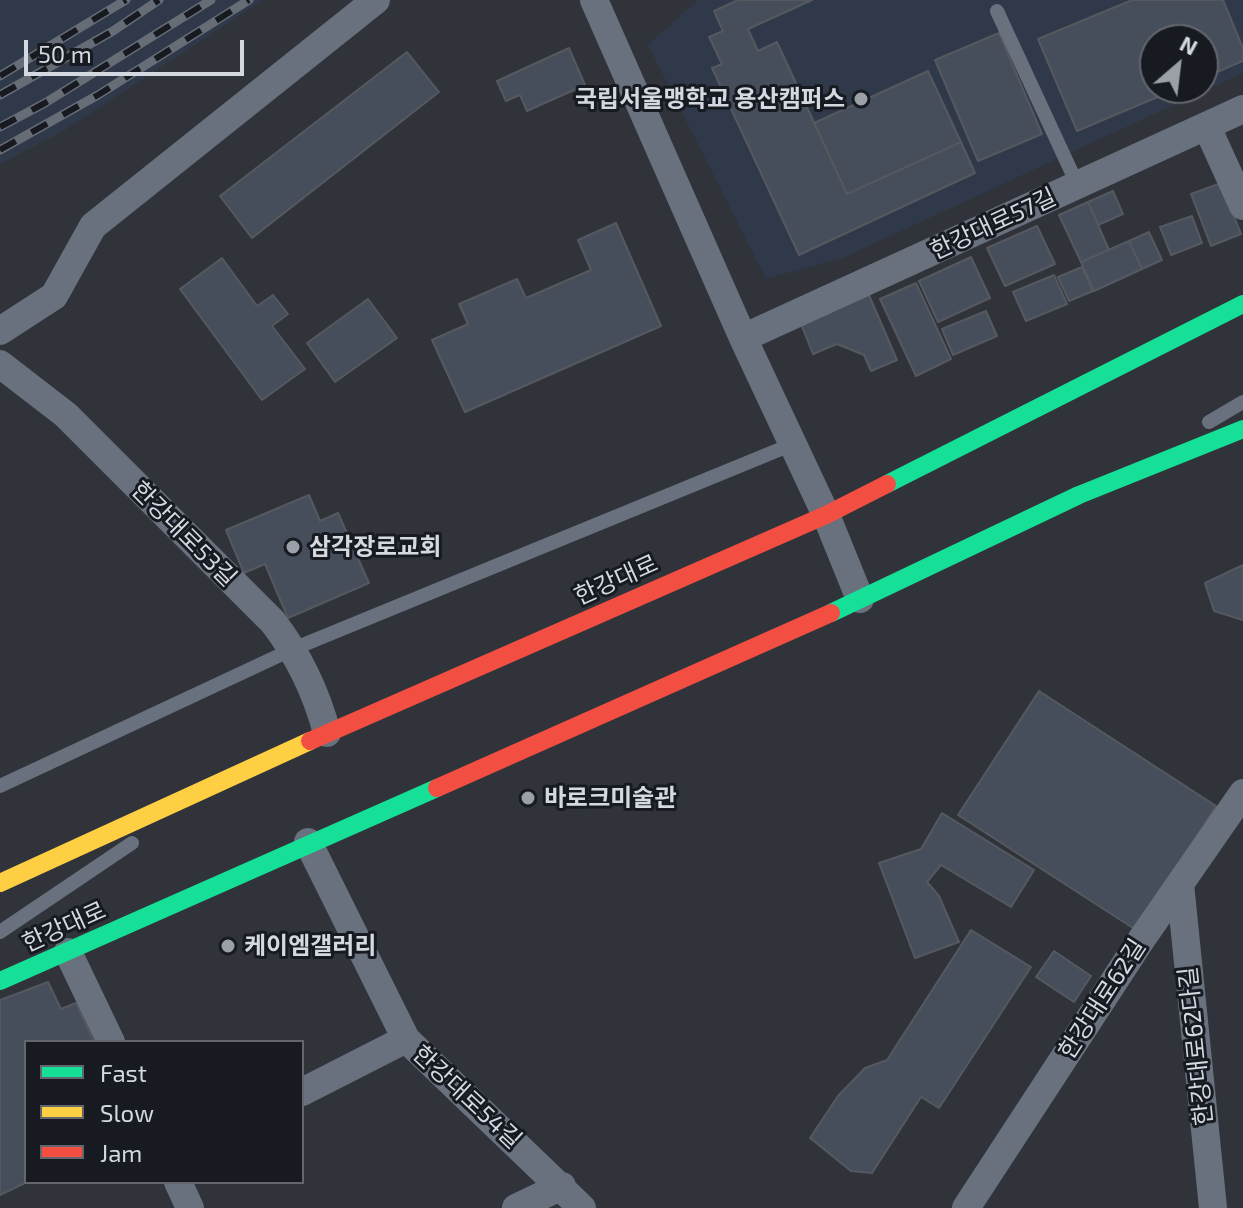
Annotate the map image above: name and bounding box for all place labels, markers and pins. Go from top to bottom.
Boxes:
place label: 국립서울맹학교 용산캠퍼스 [575,85,845,113]
marker: 국립서울맹학교 용산캠퍼스 [852,90,870,108]
place label: 삼각장로교회 [309,533,441,561]
marker: 삼각장로교회 [284,538,302,556]
place label: 바로크미술관 [544,784,676,812]
marker: 바로크미술관 [519,789,537,807]
place label: 케이엠갤러리 [244,932,376,960]
marker: 케이엠갤러리 [219,937,237,955]

